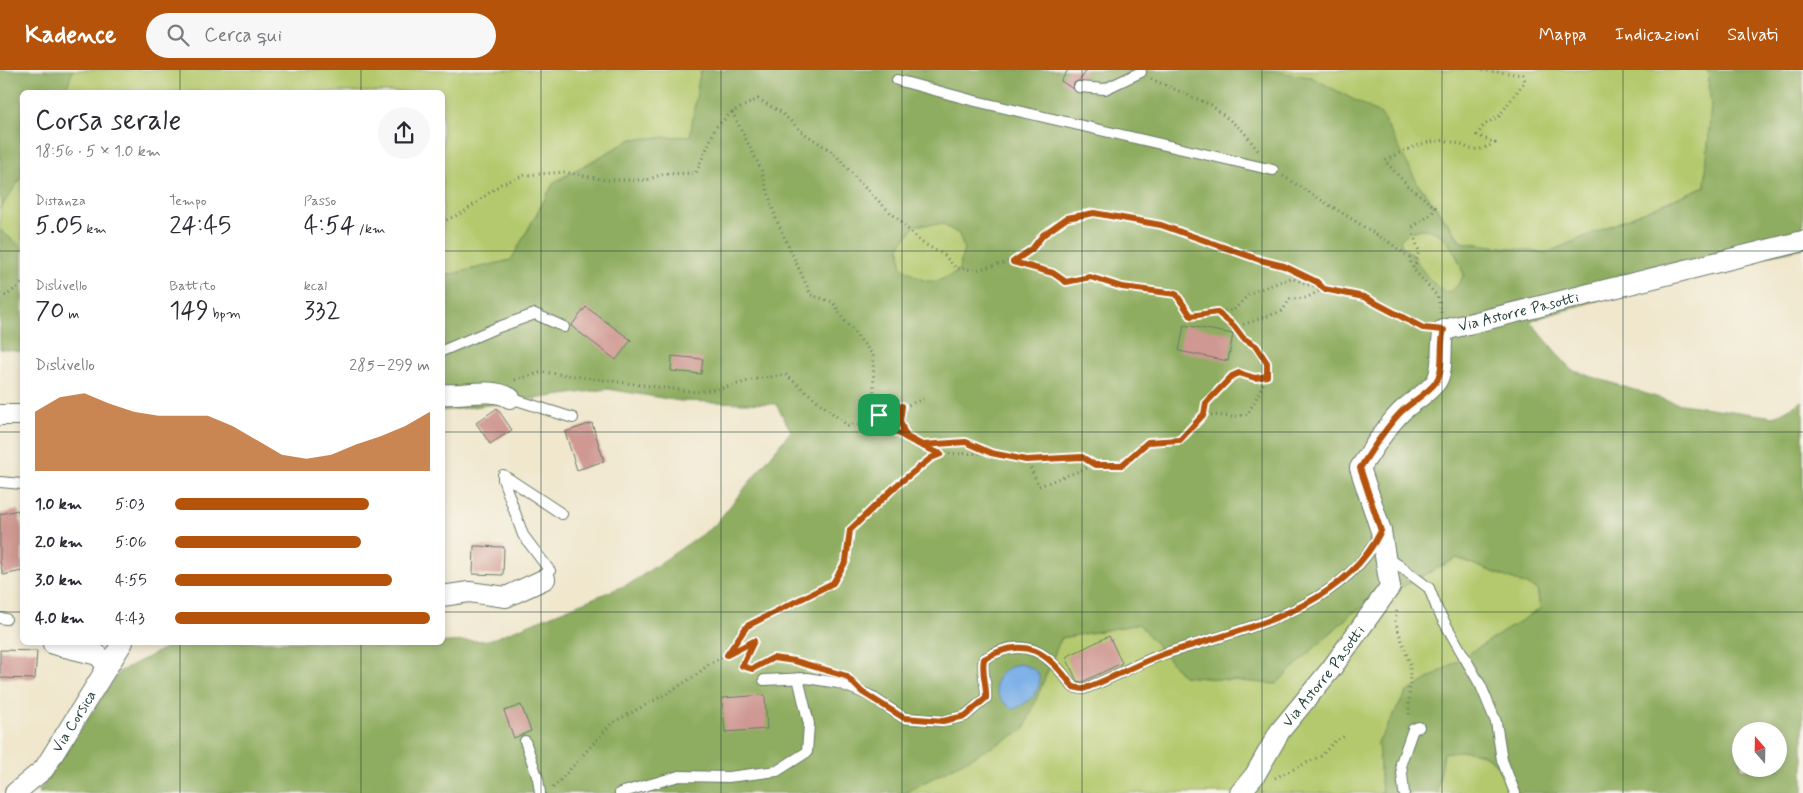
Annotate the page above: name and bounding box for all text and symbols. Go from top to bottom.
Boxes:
search box [146,13,496,58]
text: Kadence [25,20,116,51]
icon: search [164,21,192,49]
text: Cerca qui [204,23,282,48]
text: Mappa [1539,23,1587,47]
text: Indicazioni [1615,23,1699,47]
text: Salvati [1727,23,1778,47]
text: Corsa serale [35,103,181,140]
button: share [378,107,430,159]
text: 18:56 · 5 × 1.0 km [35,141,161,162]
text: Distanza [35,192,86,210]
text: Tempo [169,192,206,210]
text: Passo [304,192,336,210]
text: 5.05 [35,210,83,243]
text: 24:45 [169,210,231,243]
text: 4:54 [304,210,355,243]
text: km [83,220,107,238]
text: /km [355,220,385,238]
text: Dislivello [35,277,87,295]
text: Battito [169,277,216,295]
text: kcal [304,277,327,295]
street label: Via Astorre Pasotti [1456,288,1581,337]
text: 70 [35,295,64,328]
text: 149 [169,295,209,328]
text: 332 [304,295,340,328]
text: m [64,305,79,323]
text: bpm [209,305,241,323]
text: Dislivello [35,355,95,376]
text: 285–299 m [349,355,430,376]
pin [858,394,900,436]
icon: arrive [865,401,893,429]
text: 1.0 km [35,494,82,515]
text: 5:03 [115,494,145,515]
text: 2.0 km [35,532,83,553]
text: 5:06 [115,532,147,553]
text: 3.0 km [35,570,82,591]
text: 4:55 [115,570,147,591]
text: 4.0 km [35,608,84,629]
text: 4:43 [115,608,145,629]
street label: Via Astorre Pasotti [1278,622,1370,732]
street label: Via Corsica [48,687,102,757]
north arrow [1732,722,1788,778]
map controls [1732,722,1787,777]

